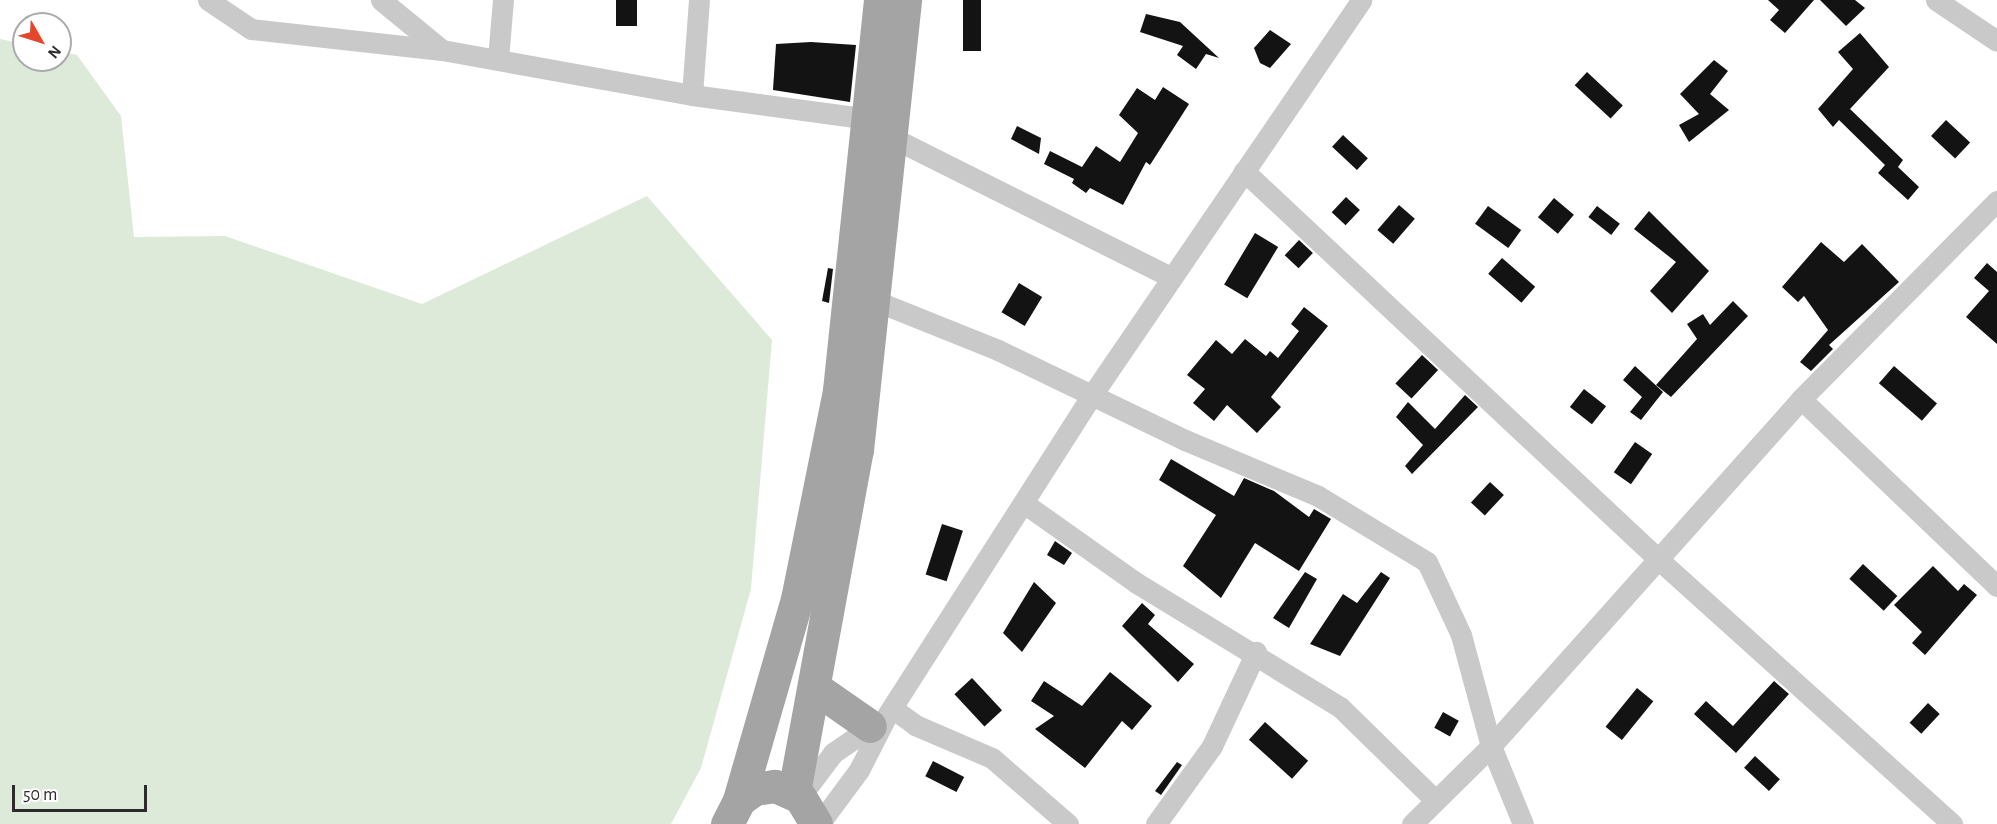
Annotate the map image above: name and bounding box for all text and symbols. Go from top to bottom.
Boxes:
north arrow [12,12,72,72]
text: N [45,43,64,61]
scale bar [15,773,150,811]
text: 50 m [23,786,57,804]

